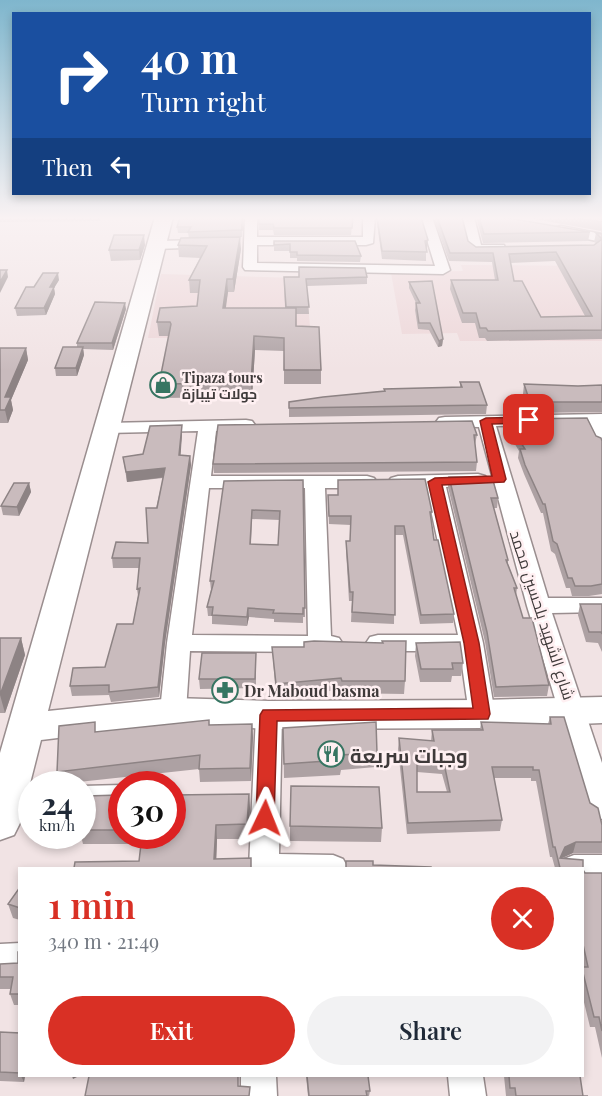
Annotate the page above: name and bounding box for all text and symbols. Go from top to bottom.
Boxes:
text: 40 m [141,29,238,85]
icon: right [42,36,120,114]
text: Turn right [141,83,266,119]
icon: left [105,150,138,183]
text: Then [42,152,93,182]
place label: Tipaza tours جولات تيبازة [182,368,263,403]
shop icon: Tipaza tours جولات تيبازة [148,370,178,400]
pin [503,394,554,445]
icon: arrive [512,403,545,436]
street label: شارع الشهيد بلحسين محمد [504,528,580,703]
pharmacy icon: Dr Maboud basma [210,675,240,705]
place label: Dr Maboud basma [244,680,380,701]
restaurant icon: وجبات سريعة [316,739,346,769]
place label: وجبات سريعة [350,741,468,768]
speed limit sign: 30 [108,771,186,849]
text: 24 [41,783,73,823]
position arrow [233,786,297,850]
text: km/h [39,815,75,835]
text: 1 min [48,880,136,928]
button: close [491,887,554,950]
text: 340 m · 21:49 [48,927,159,954]
button: Exit [48,996,295,1065]
button: Share [307,996,554,1065]

